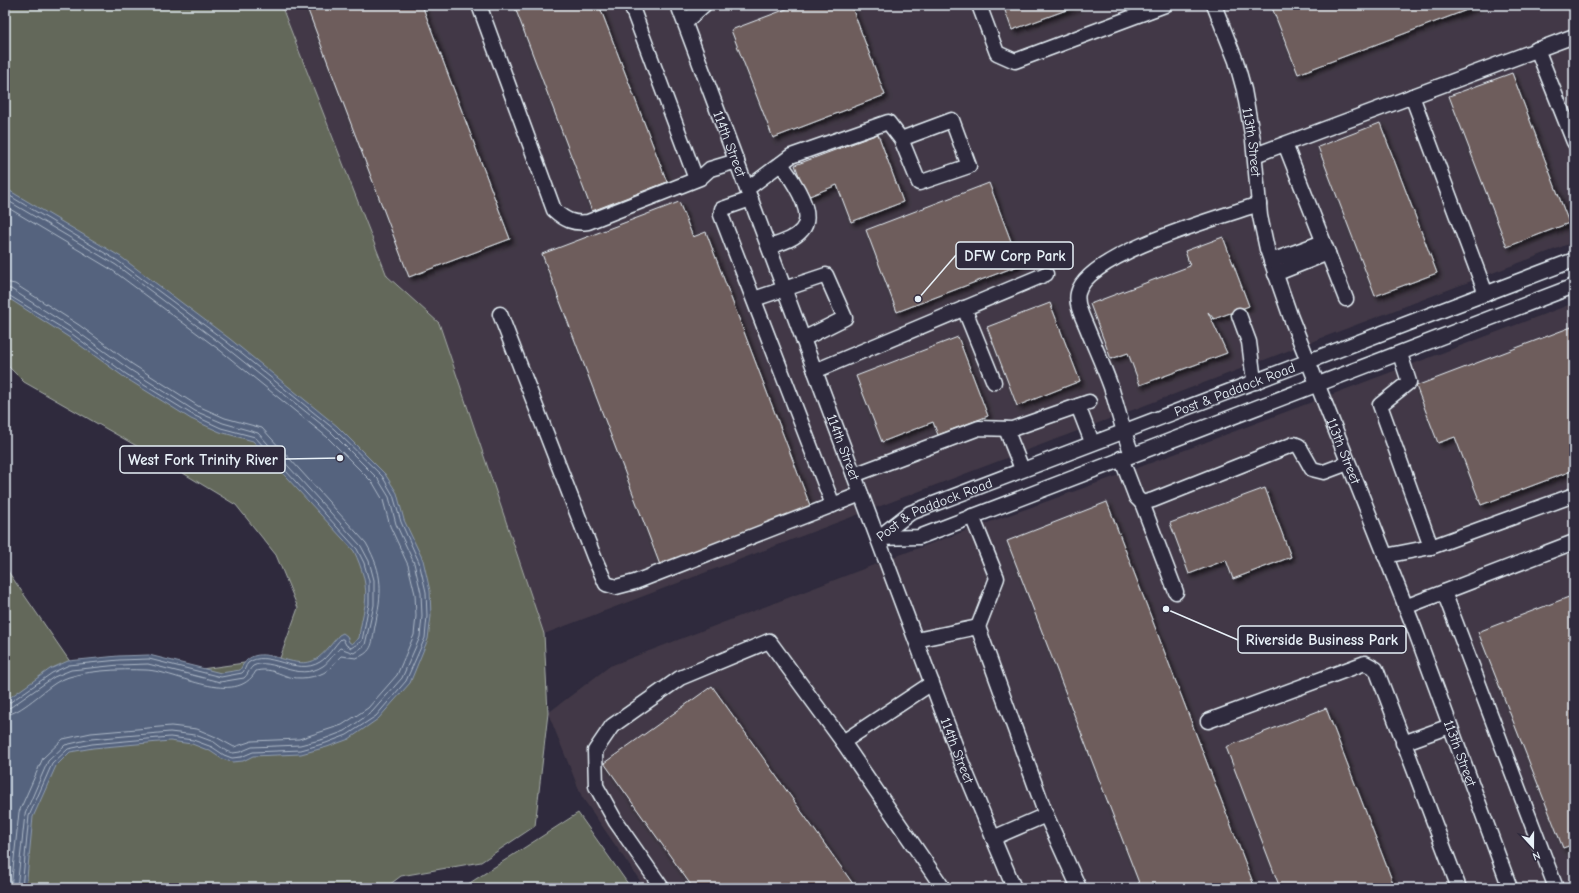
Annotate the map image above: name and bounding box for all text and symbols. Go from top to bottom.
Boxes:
street label: 113th Street [1239,106,1265,178]
street label: 114th Street [710,108,750,180]
callout: DFW Corp Park [956,242,1073,269]
text: DFW Corp Park [964,247,1066,265]
street label: Post & Paddock Road [1172,359,1297,420]
street label: 114th Street [823,412,864,483]
street label: 113th Street [1323,415,1365,487]
callout: West Fork Trinity River [120,446,285,473]
text: West Fork Trinity River [128,451,278,469]
street label: Post & Paddock Road [873,474,995,545]
callout: Riverside Business Park [1238,626,1406,653]
text: Riverside Business Park [1246,631,1399,649]
street label: 114th Street [937,715,978,787]
street label: 113th Street [1440,717,1481,789]
north arrow [1513,827,1553,867]
text: N [1531,849,1542,863]

